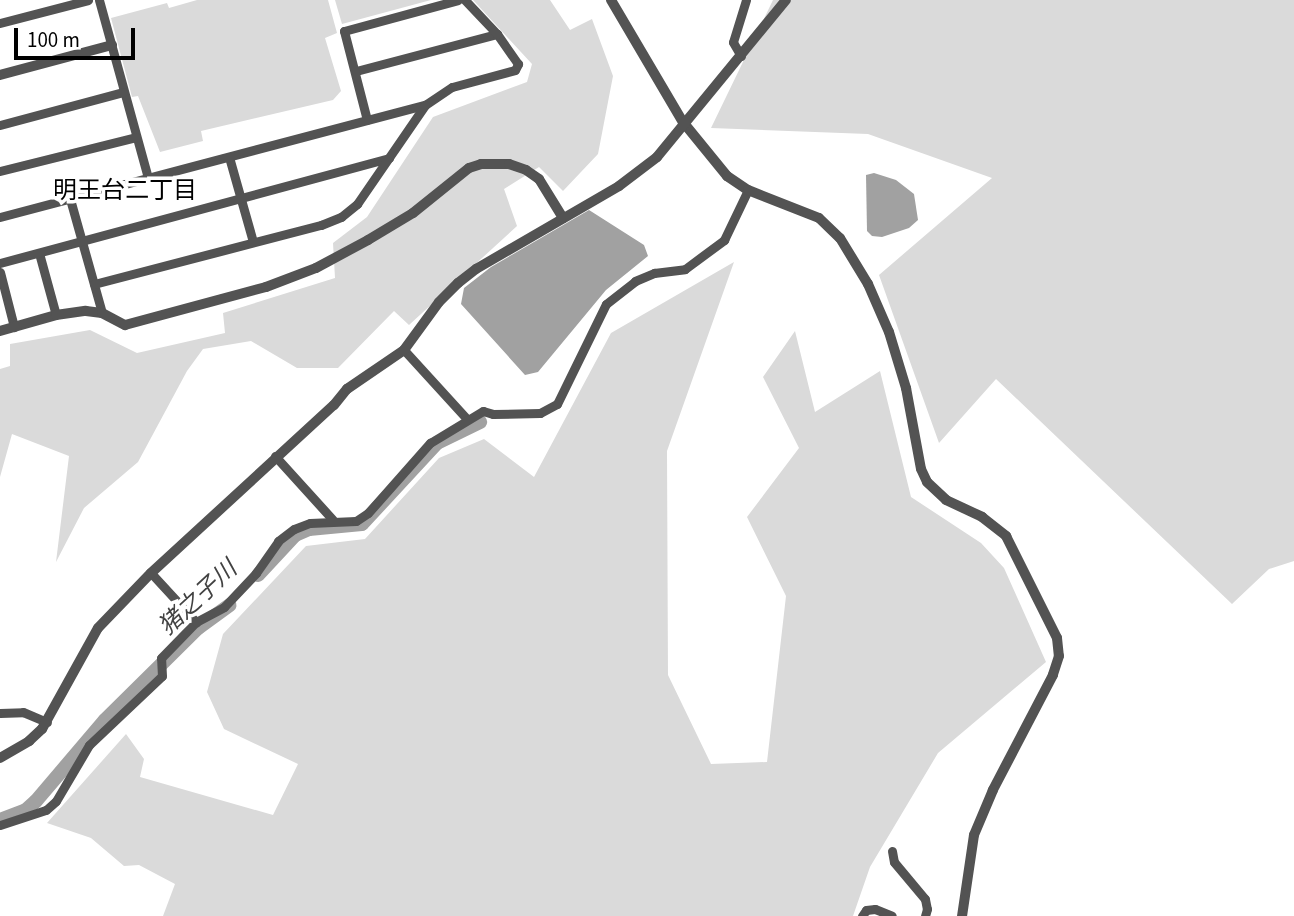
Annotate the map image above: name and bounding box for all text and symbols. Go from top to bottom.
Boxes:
scale bar [18,14,138,58]
text: 100 m [27,25,80,55]
district label: 明王台二丁目 [53,177,197,205]
water label: 猪之子川 [153,555,243,641]

